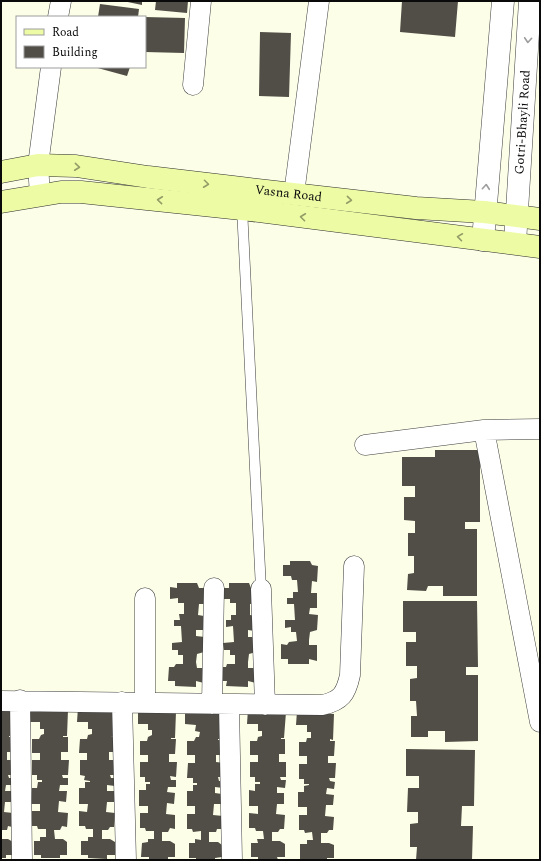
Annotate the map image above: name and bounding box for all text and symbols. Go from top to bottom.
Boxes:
legend [16,16,146,68]
text: Road [52,23,79,42]
one-way arrow [523,37,532,43]
text: Building [52,43,98,62]
street label: Gotri-Bhayli Road [509,69,536,175]
one-way arrow [74,162,80,171]
one-way arrow [203,179,209,188]
street label: Vasna Road [254,180,323,207]
one-way arrow [482,184,491,190]
one-way arrow [346,195,352,204]
one-way arrow [157,196,163,205]
one-way arrow [300,213,306,222]
one-way arrow [457,233,463,242]

